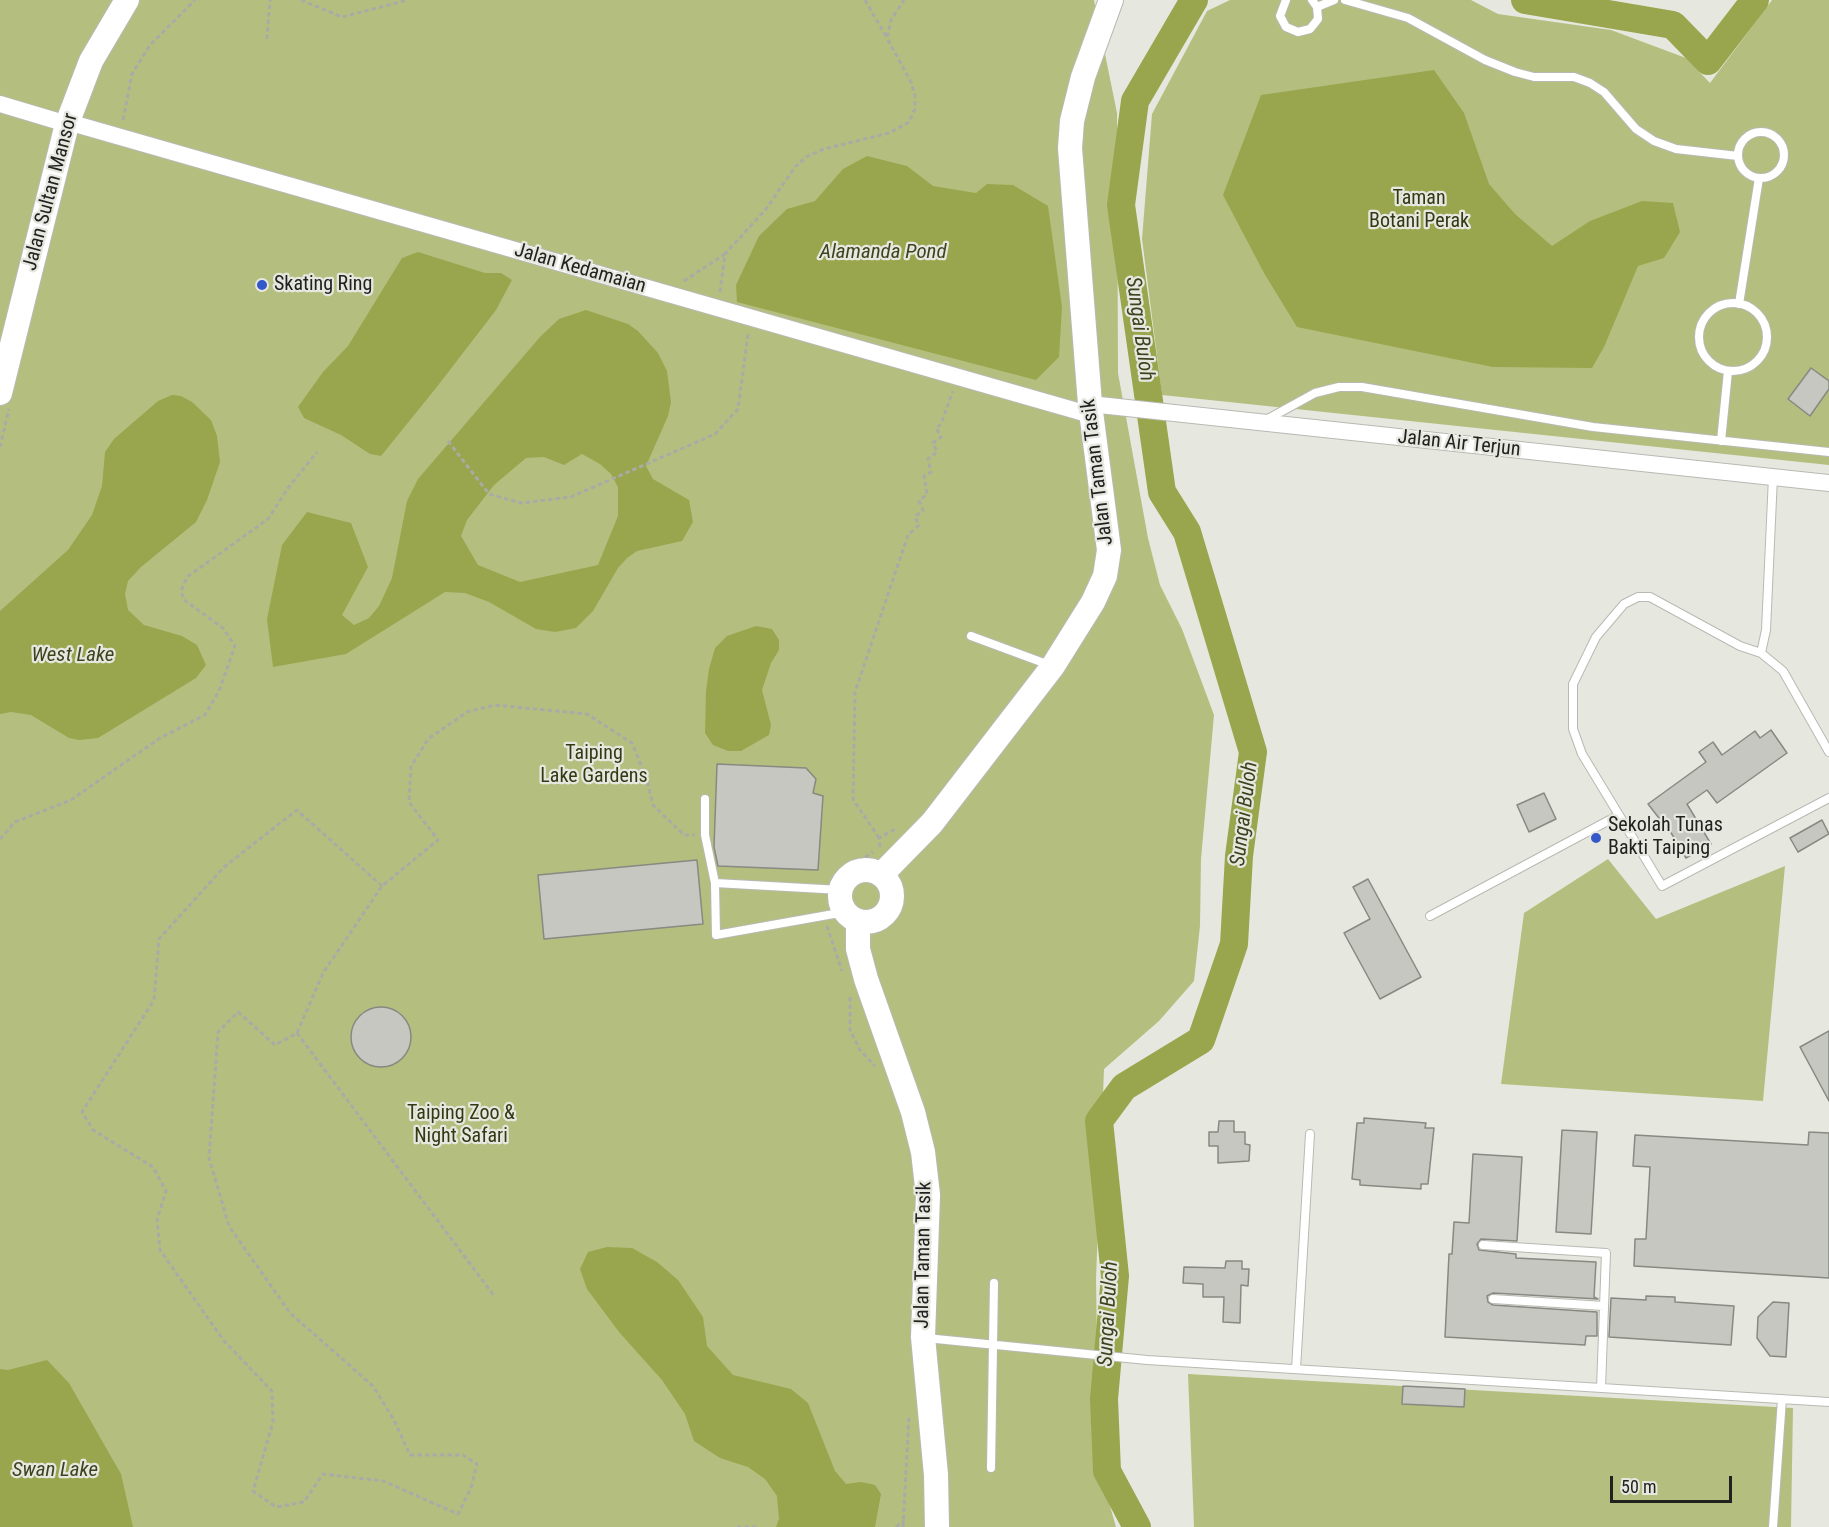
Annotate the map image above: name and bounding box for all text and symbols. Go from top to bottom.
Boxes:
street label: Jalan Sultan Mansor [18,111,84,273]
park label: Taman Botani Perak [1369,187,1469,234]
street label: Jalan Kedamaian [511,239,649,299]
water label: Alamanda Pond [819,240,947,266]
place label: Skating Ring [274,273,372,297]
water label: Sungai Buloh [1119,275,1159,383]
marker: Skating Ring [255,278,269,292]
street label: Jalan Taman Tasik [1077,398,1119,546]
street label: Jalan Air Terjun [1396,426,1522,462]
water label: West Lake [32,643,114,669]
park label: Taiping Lake Gardens [540,742,648,789]
water label: Sungai Buloh [1226,760,1264,868]
place label: Sekolah Tunas Bakti Taiping [1608,814,1723,861]
marker: Sekolah Tunas Bakti Taiping [1589,831,1603,845]
park label: Taiping Zoo & Night Safari [407,1102,515,1149]
street label: Jalan Taman Tasik [911,1181,937,1329]
water label: Sungai Buloh [1094,1261,1124,1367]
water label: Swan Lake [12,1458,98,1484]
scale bar [1613,1464,1734,1502]
text: 50 m [1621,1476,1656,1497]

